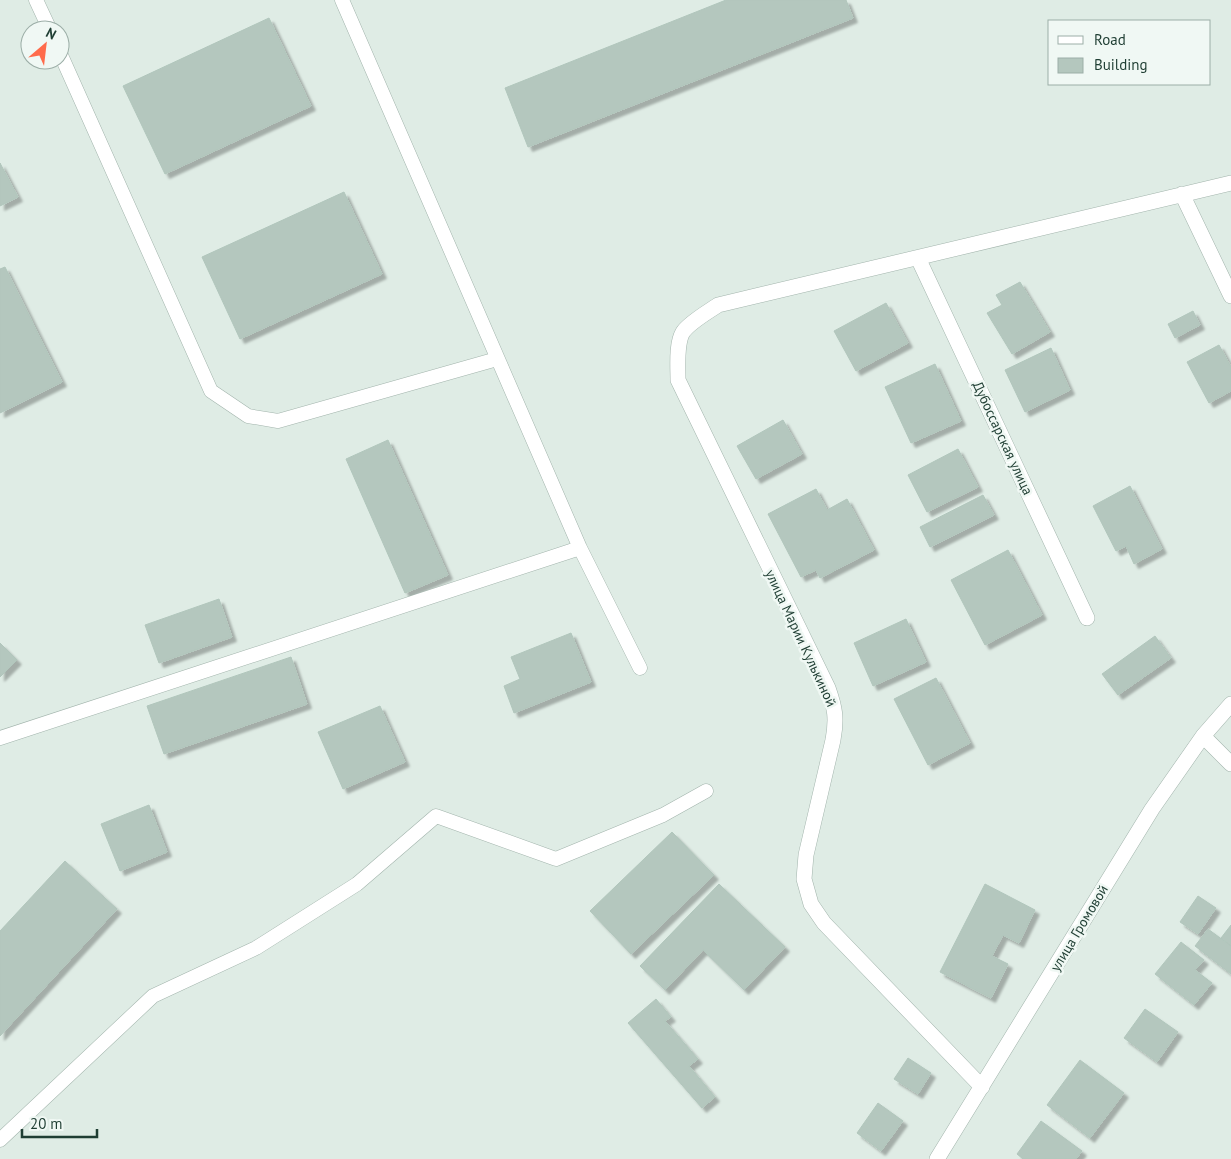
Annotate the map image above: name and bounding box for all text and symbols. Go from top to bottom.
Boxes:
north arrow [20,20,70,70]
legend [1048,20,1211,85]
text: N [43,23,59,44]
text: Road [1094,30,1126,49]
text: Building [1094,55,1148,74]
street label: Дубоссарская улица [969,378,1037,498]
street label: улица Марии Кулькиной [761,566,841,710]
street label: улица Громовой [1046,881,1112,975]
scale bar [22,1106,98,1138]
text: 20 m [30,1114,63,1133]

